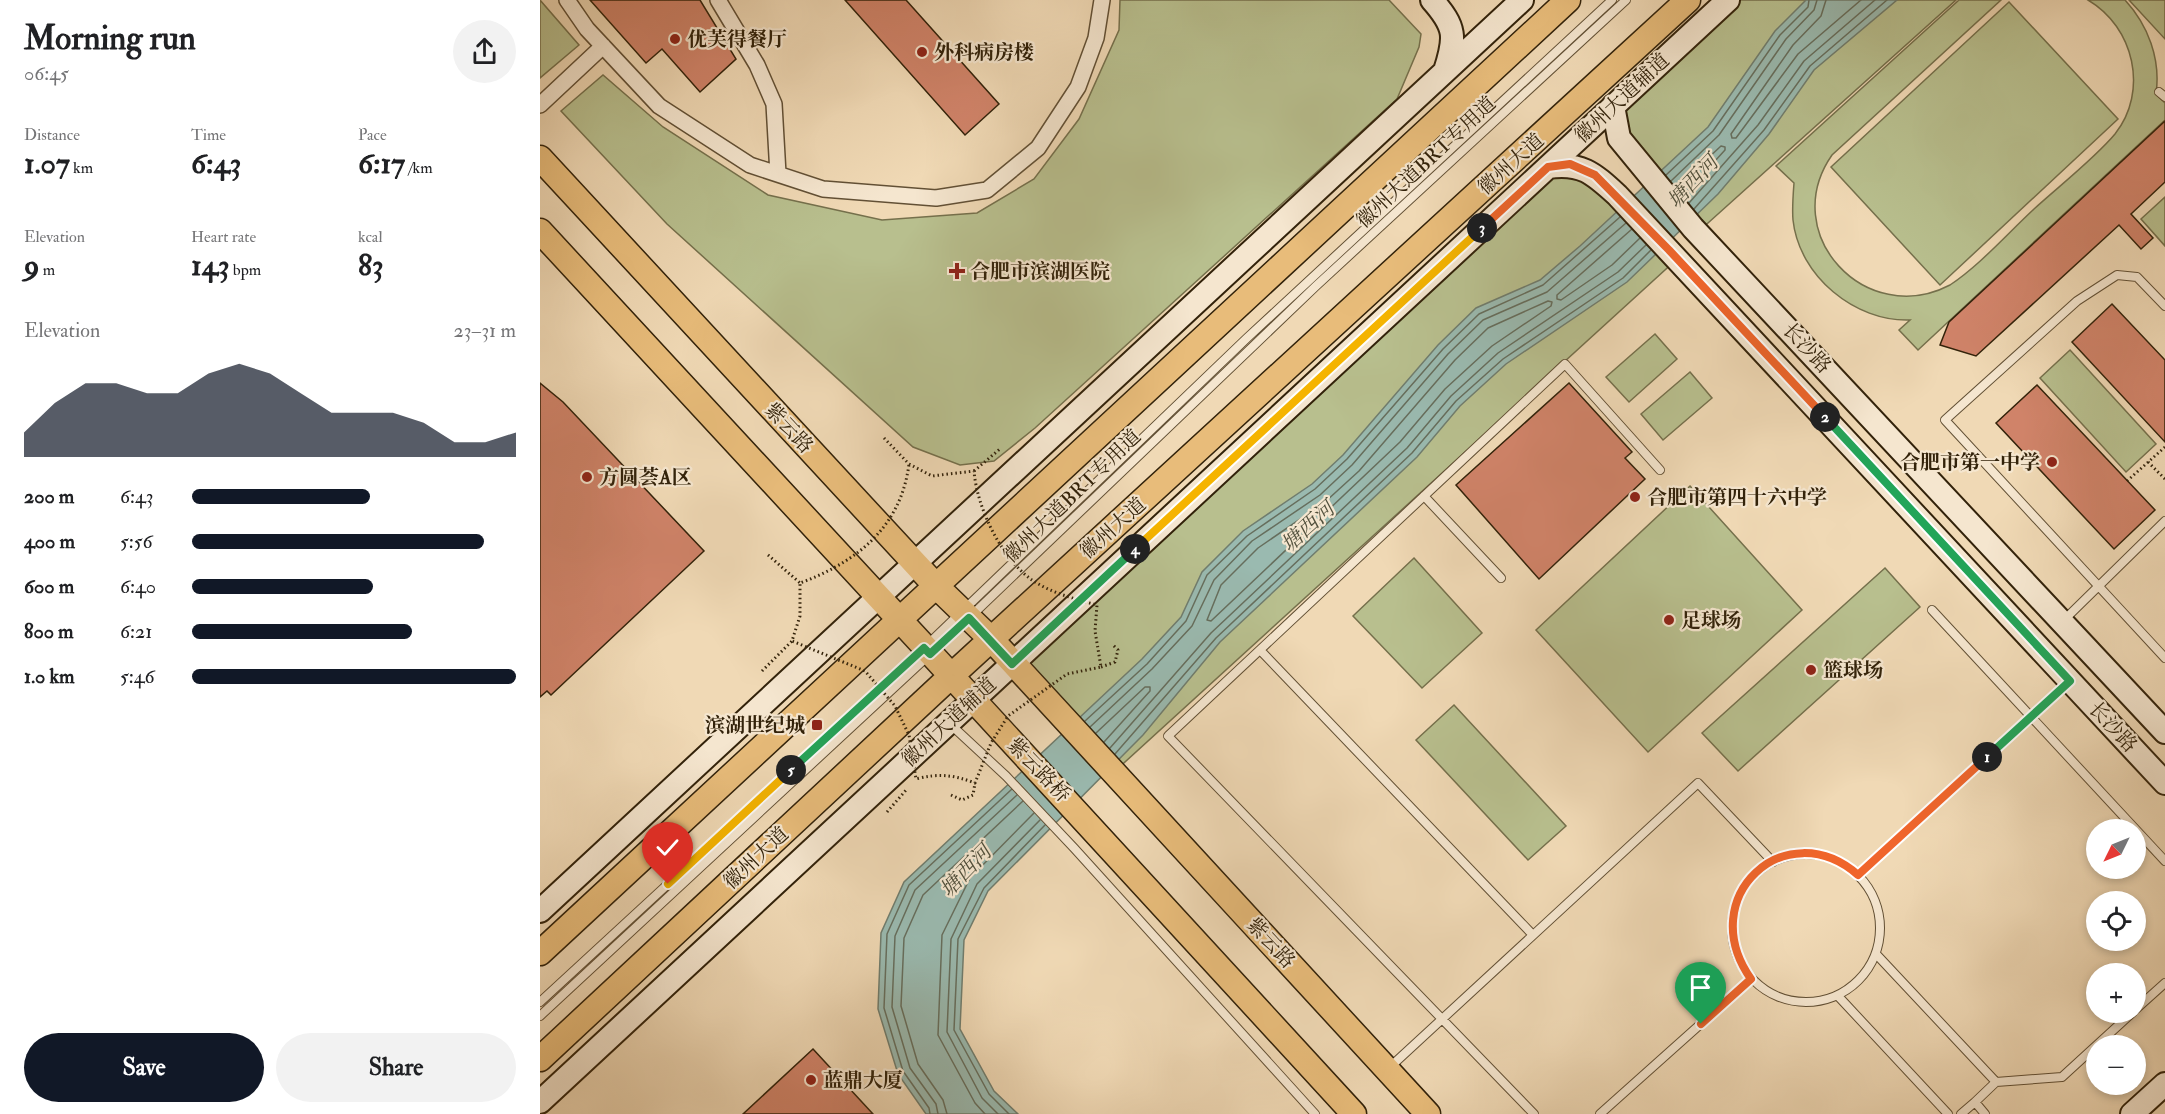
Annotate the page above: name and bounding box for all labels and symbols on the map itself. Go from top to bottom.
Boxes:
place label: 优芙得餐厅 [687,27,787,52]
marker: 优芙得餐厅 [668,32,682,46]
place label: 外科病房楼 [934,40,1034,65]
marker: 外科病房楼 [915,45,929,59]
street label: 徽州大道辅道 [1570,48,1674,148]
street label: 徽州大道BRT专用道 [1351,91,1501,233]
street label: 徽州大道 [1473,128,1549,200]
water label: 塘西河 [1662,147,1727,214]
pin: 3 [1467,213,1497,243]
place label: 合肥市滨湖医院 [970,259,1110,284]
marker: 合肥市滨湖医院 [948,262,966,280]
street label: 长沙路 [1777,318,1837,378]
street label: 紫云路 [759,398,819,458]
pin: 2 [1810,402,1840,432]
street label: 徽州大道BRT专用道 [998,424,1146,568]
place label: 合肥市第一中学 [1900,450,2040,475]
marker: 合肥市第一中学 [2045,455,2059,469]
place label: 方圆荟A区 [599,465,692,490]
marker: 方圆荟A区 [580,470,594,484]
place label: 合肥市第四十六中学 [1647,485,1827,510]
marker: 合肥市第四十六中学 [1628,490,1642,504]
street label: 徽州大道 [1075,492,1151,564]
water label: 塘西河 [1276,493,1343,558]
pin: 4 [1120,534,1150,564]
place label: 足球场 [1681,608,1741,633]
marker: 足球场 [1662,613,1676,627]
place label: 篮球场 [1823,658,1883,683]
marker: 篮球场 [1804,663,1818,677]
street label: 徽州大道辅道 [897,672,1001,772]
street label: 长沙路 [2083,697,2143,757]
place label: 滨湖世纪城 [705,713,805,738]
marker: 滨湖世纪城 [810,718,824,732]
street label: 紫云路桥 [1002,733,1076,807]
pin: 1 [1972,742,2002,772]
pin: 5 [776,755,806,785]
north arrow [2086,819,2146,879]
pin [642,822,693,884]
street label: 徽州大道 [718,822,794,894]
water label: 塘西河 [934,836,1000,903]
street label: 紫云路 [1241,913,1301,973]
pin [1675,962,1726,1024]
place label: 蓝鼎大厦 [823,1068,903,1093]
marker: 蓝鼎大厦 [804,1073,818,1087]

